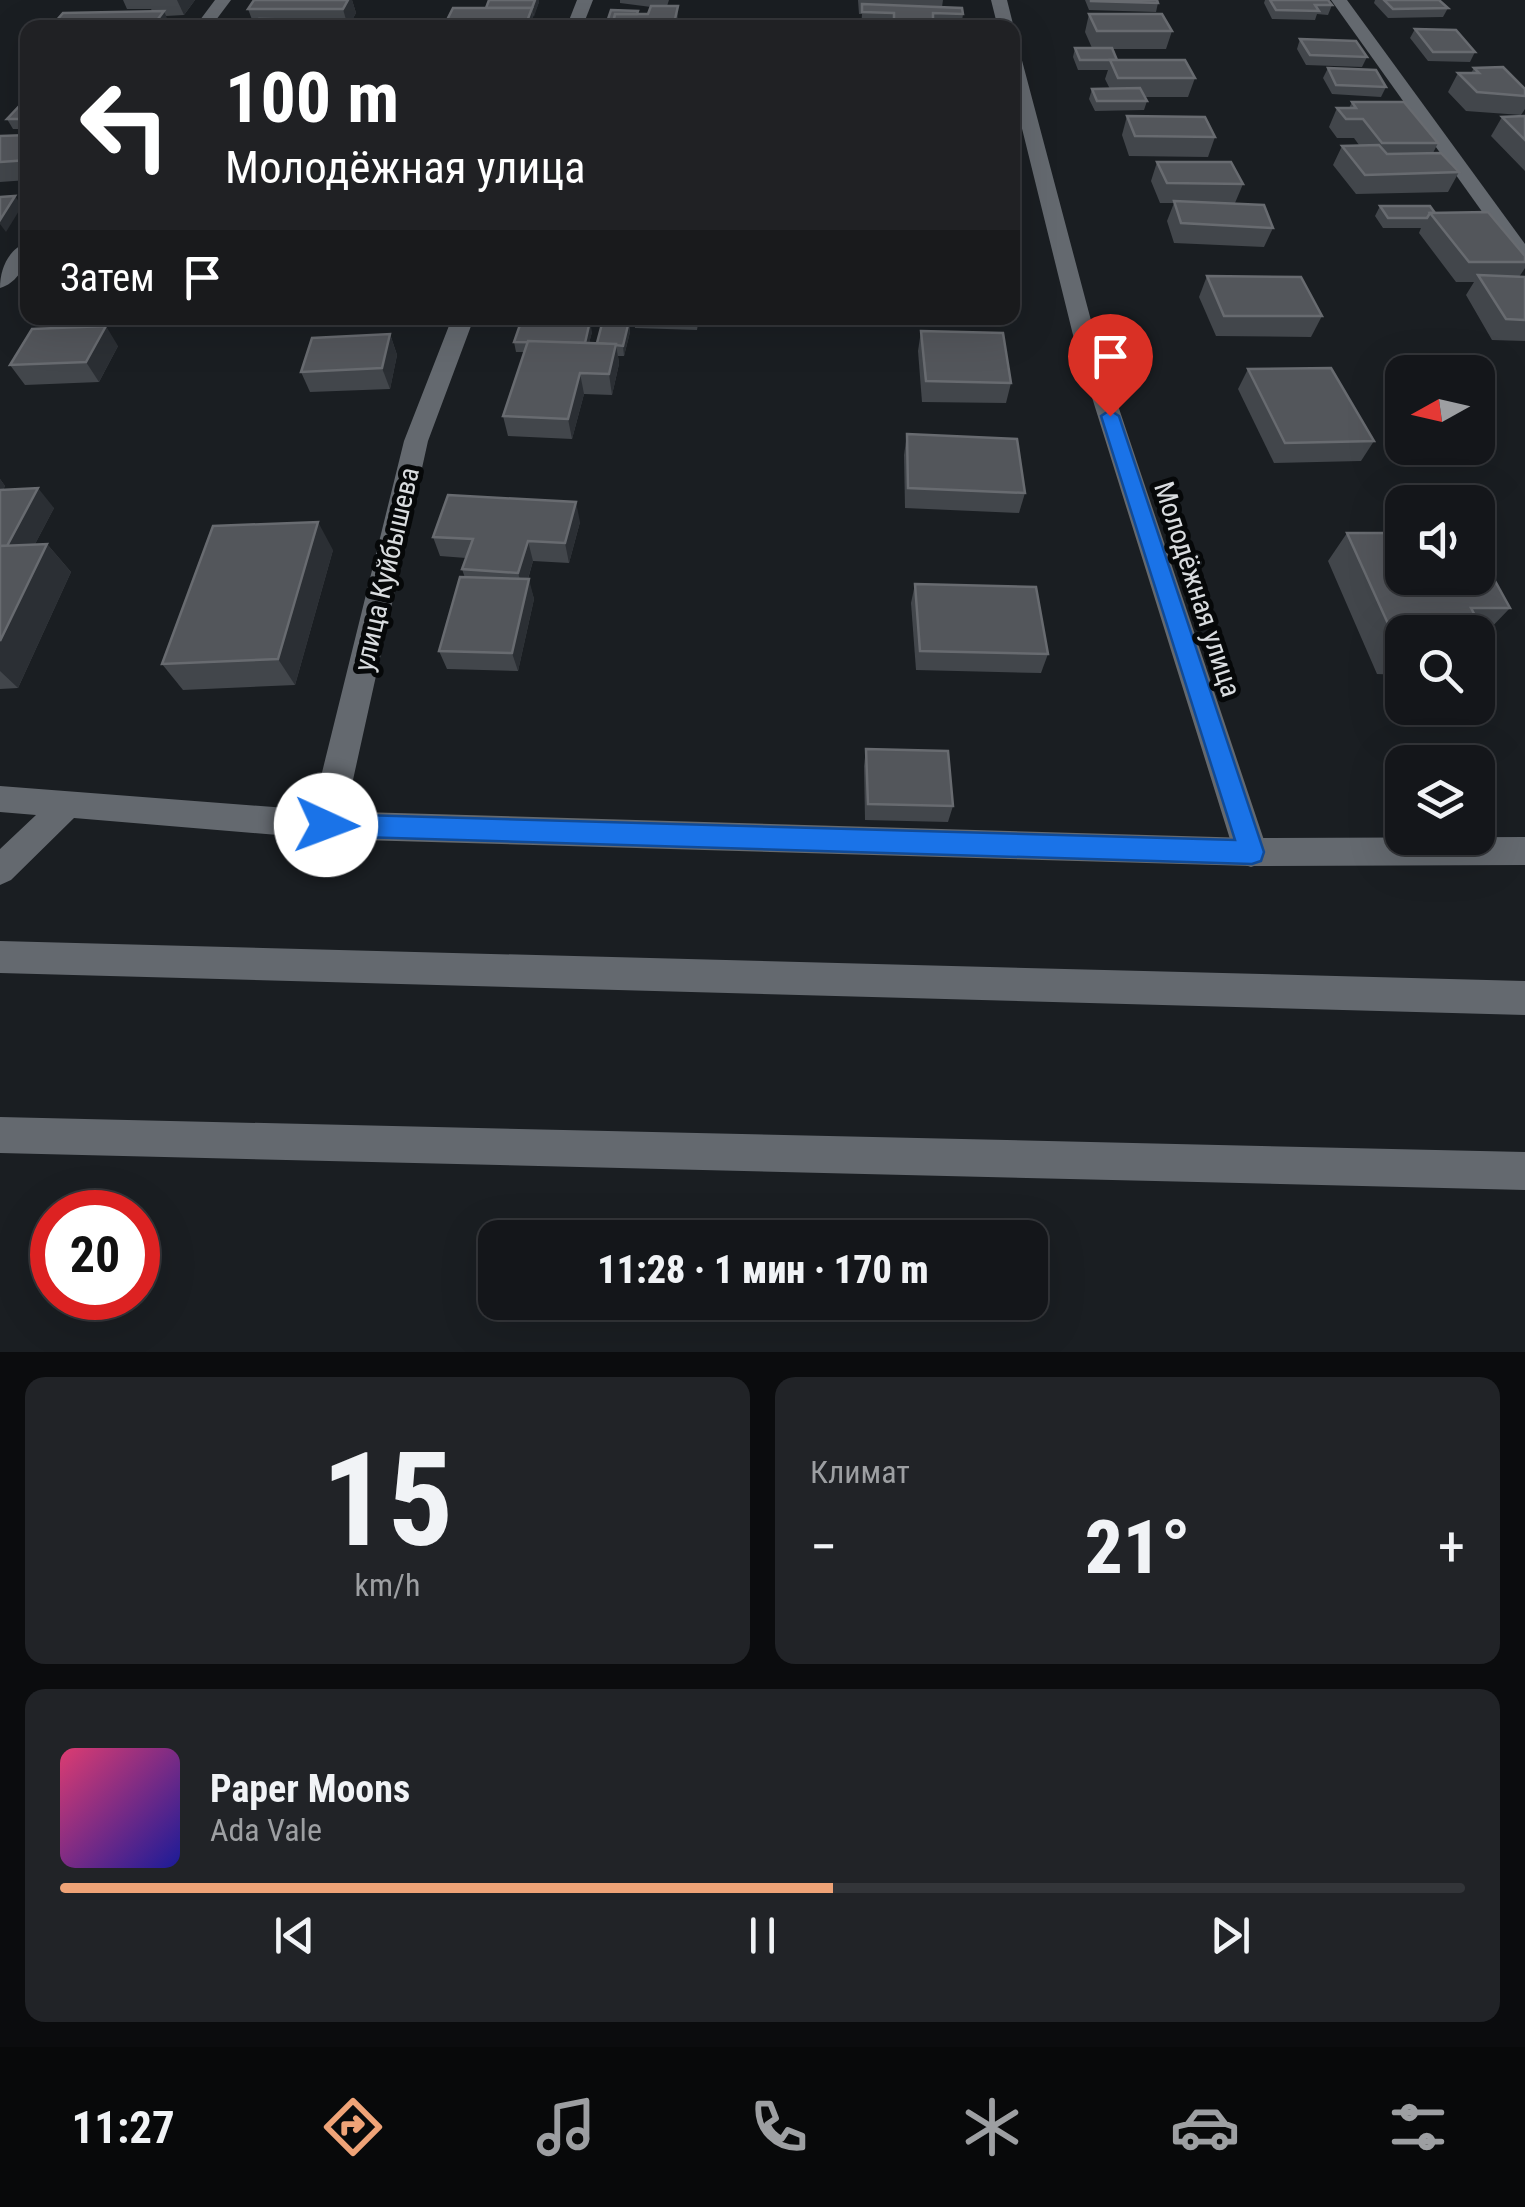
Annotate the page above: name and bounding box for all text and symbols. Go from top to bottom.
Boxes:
text: 100 m [225,57,399,139]
icon: left [60,60,190,190]
text: Молодёжная улица [225,141,586,194]
icon: arrive [175,250,230,305]
text: Затем [60,256,155,300]
pin [1068,314,1153,417]
icon: arrive [1083,329,1138,384]
north arrow [1385,355,1495,465]
map controls [1385,355,1495,855]
street label: улица Куйбышева [347,464,426,674]
street label: Молодёжная улица [1147,477,1248,701]
button: sound [1385,485,1495,595]
button: search [1385,615,1495,725]
button: layers [1385,745,1495,855]
position arrow [274,773,378,877]
speed limit sign: 20 [30,1190,160,1320]
text: 11:28 · 1 мин · 170 m [597,1248,929,1292]
text: 15 [322,1424,453,1577]
text: Климат [810,1453,910,1491]
text: 21° [1085,1503,1190,1591]
text: − [810,1515,838,1579]
text: + [1438,1515,1465,1579]
text: km/h [355,1566,420,1604]
text: Paper Moons [210,1767,410,1811]
text: Ada Vale [210,1811,322,1849]
icon: previous [267,1908,322,1963]
icon: pause [735,1908,790,1963]
icon: next [1203,1908,1258,1963]
icon: directions [318,2092,388,2162]
icon: music [531,2092,601,2162]
icon: phone [744,2092,814,2162]
icon: climate [957,2092,1027,2162]
icon: car [1170,2092,1240,2162]
icon: filters [1383,2092,1453,2162]
text: 11:27 [72,2101,175,2154]

